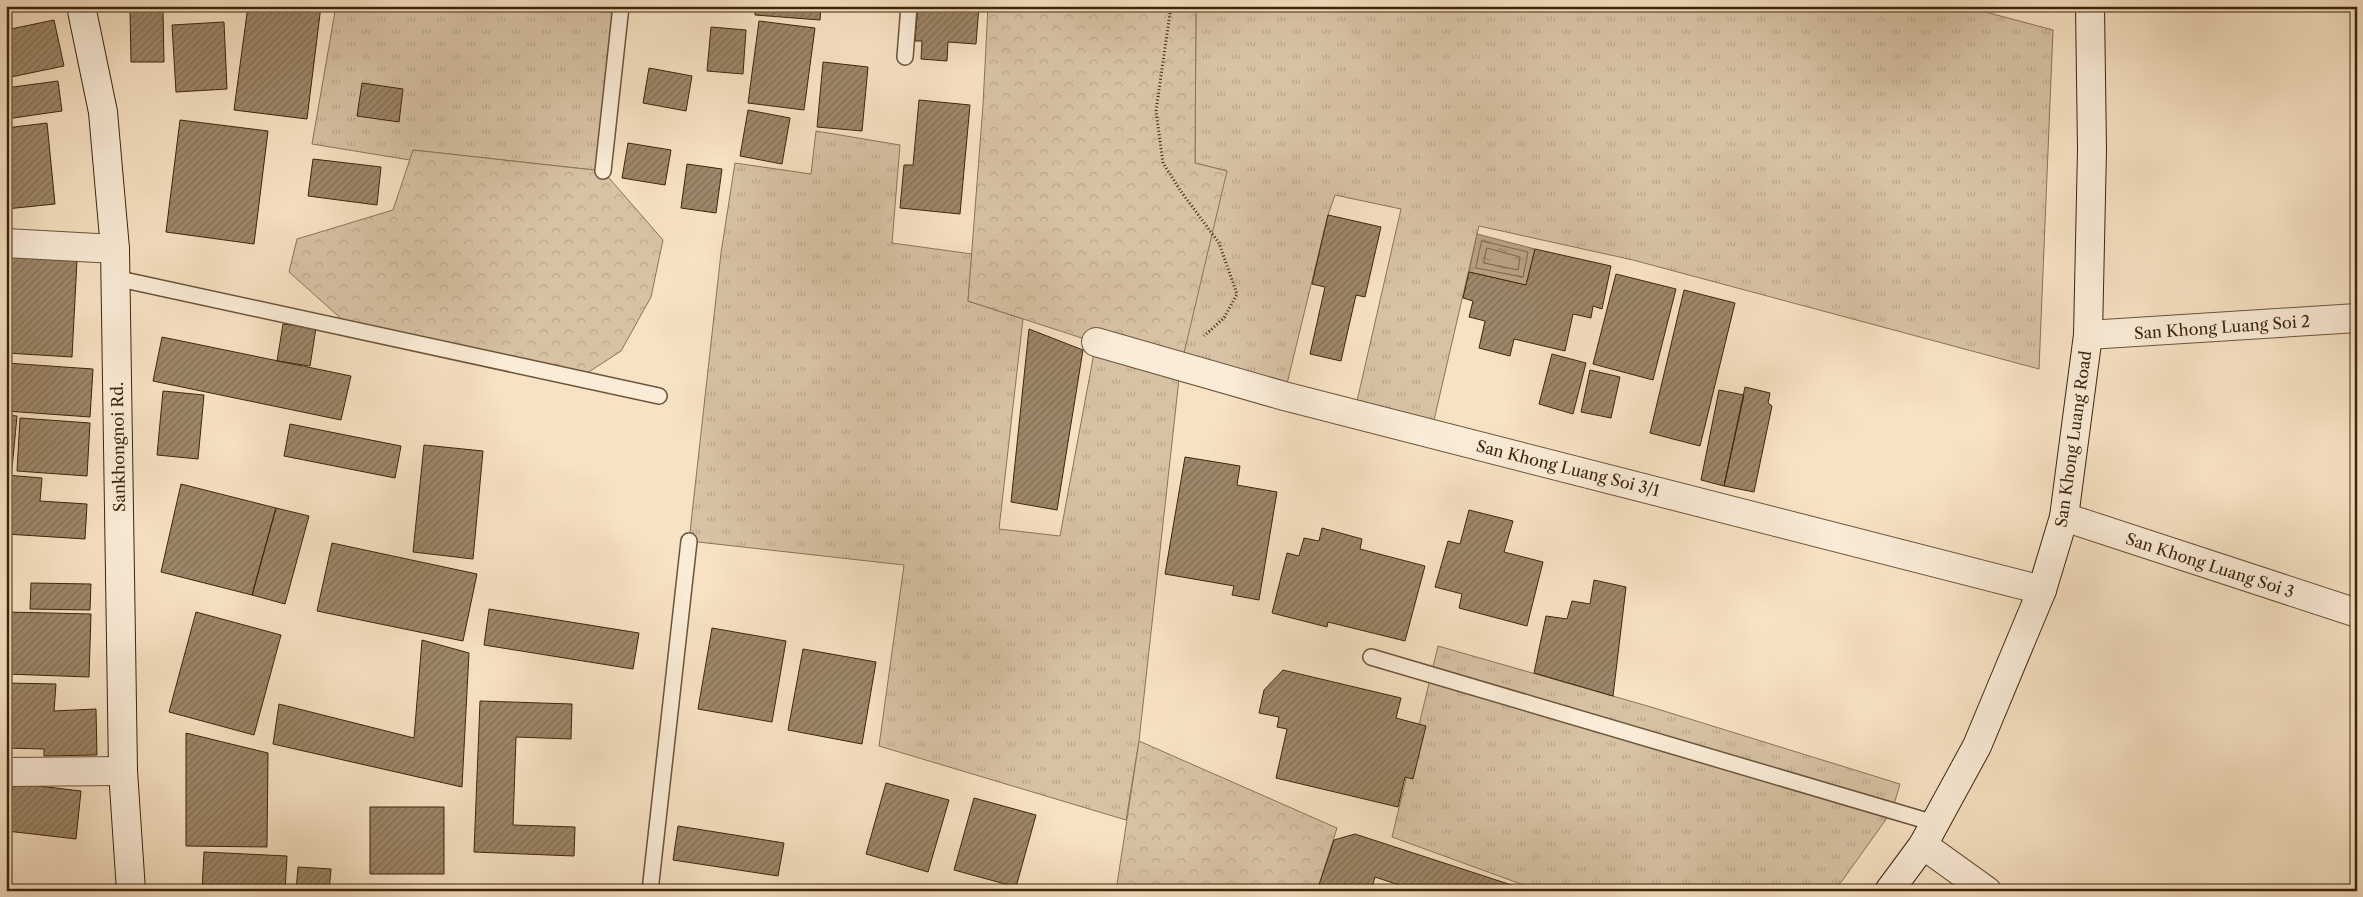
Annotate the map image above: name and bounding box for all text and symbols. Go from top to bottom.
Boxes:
street label: San Khong Luang Soi 2 [2133,311,2311,343]
street label: San Khong Luang Road [2051,349,2095,529]
street label: Sankhongnoi Rd. [107,382,129,512]
street label: San Khong Luang Soi 3/1 [1474,436,1662,501]
street label: San Khong Luang Soi 3 [2123,528,2297,602]

